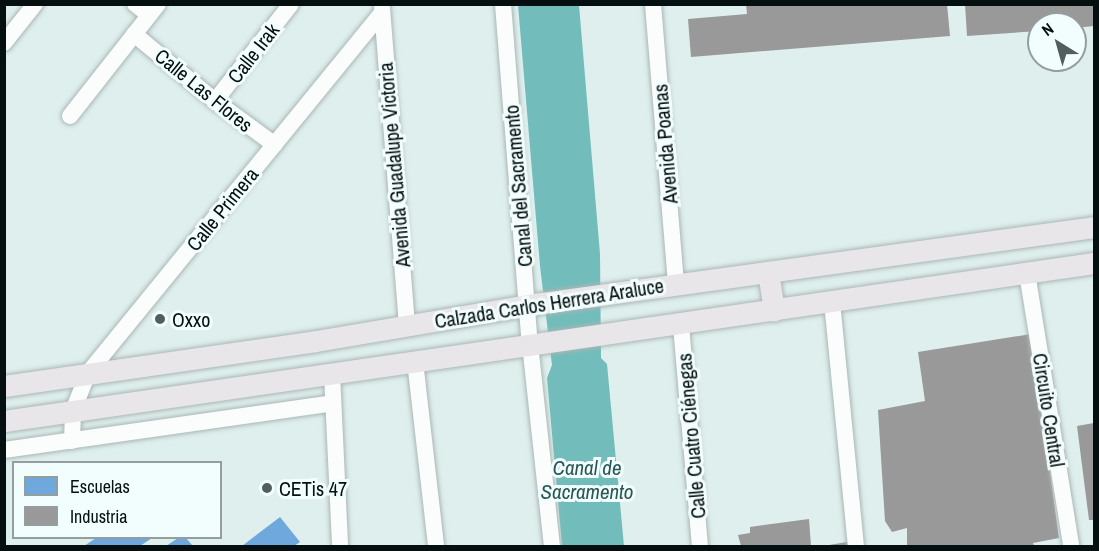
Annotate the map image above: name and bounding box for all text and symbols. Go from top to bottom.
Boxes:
north arrow [1027,12,1087,72]
street label: Calle Irak [222,18,284,88]
text: N [1037,18,1058,41]
street label: Calle Las Flores [150,43,258,137]
street label: Avenida Guadalupe Victoria [373,62,415,268]
street label: Avenida Poanas [648,83,682,205]
street label: Canal del Sacramento [499,104,537,268]
street label: Calle Primera [181,162,263,256]
street label: Calzada Carlos Herrera Araluce [432,273,666,333]
place label: Oxxo [172,307,210,331]
marker: Oxxo [153,312,167,326]
street label: Circuito Central [1028,351,1070,469]
street label: Calle Cuatro Ciénegas [672,352,710,520]
water label: Canal de Sacramento [541,455,633,505]
legend [12,461,222,539]
text: Escuelas [70,474,130,499]
place label: CETis 47 [279,476,347,500]
marker: CETis 47 [260,481,274,495]
text: Industria [70,504,127,529]

